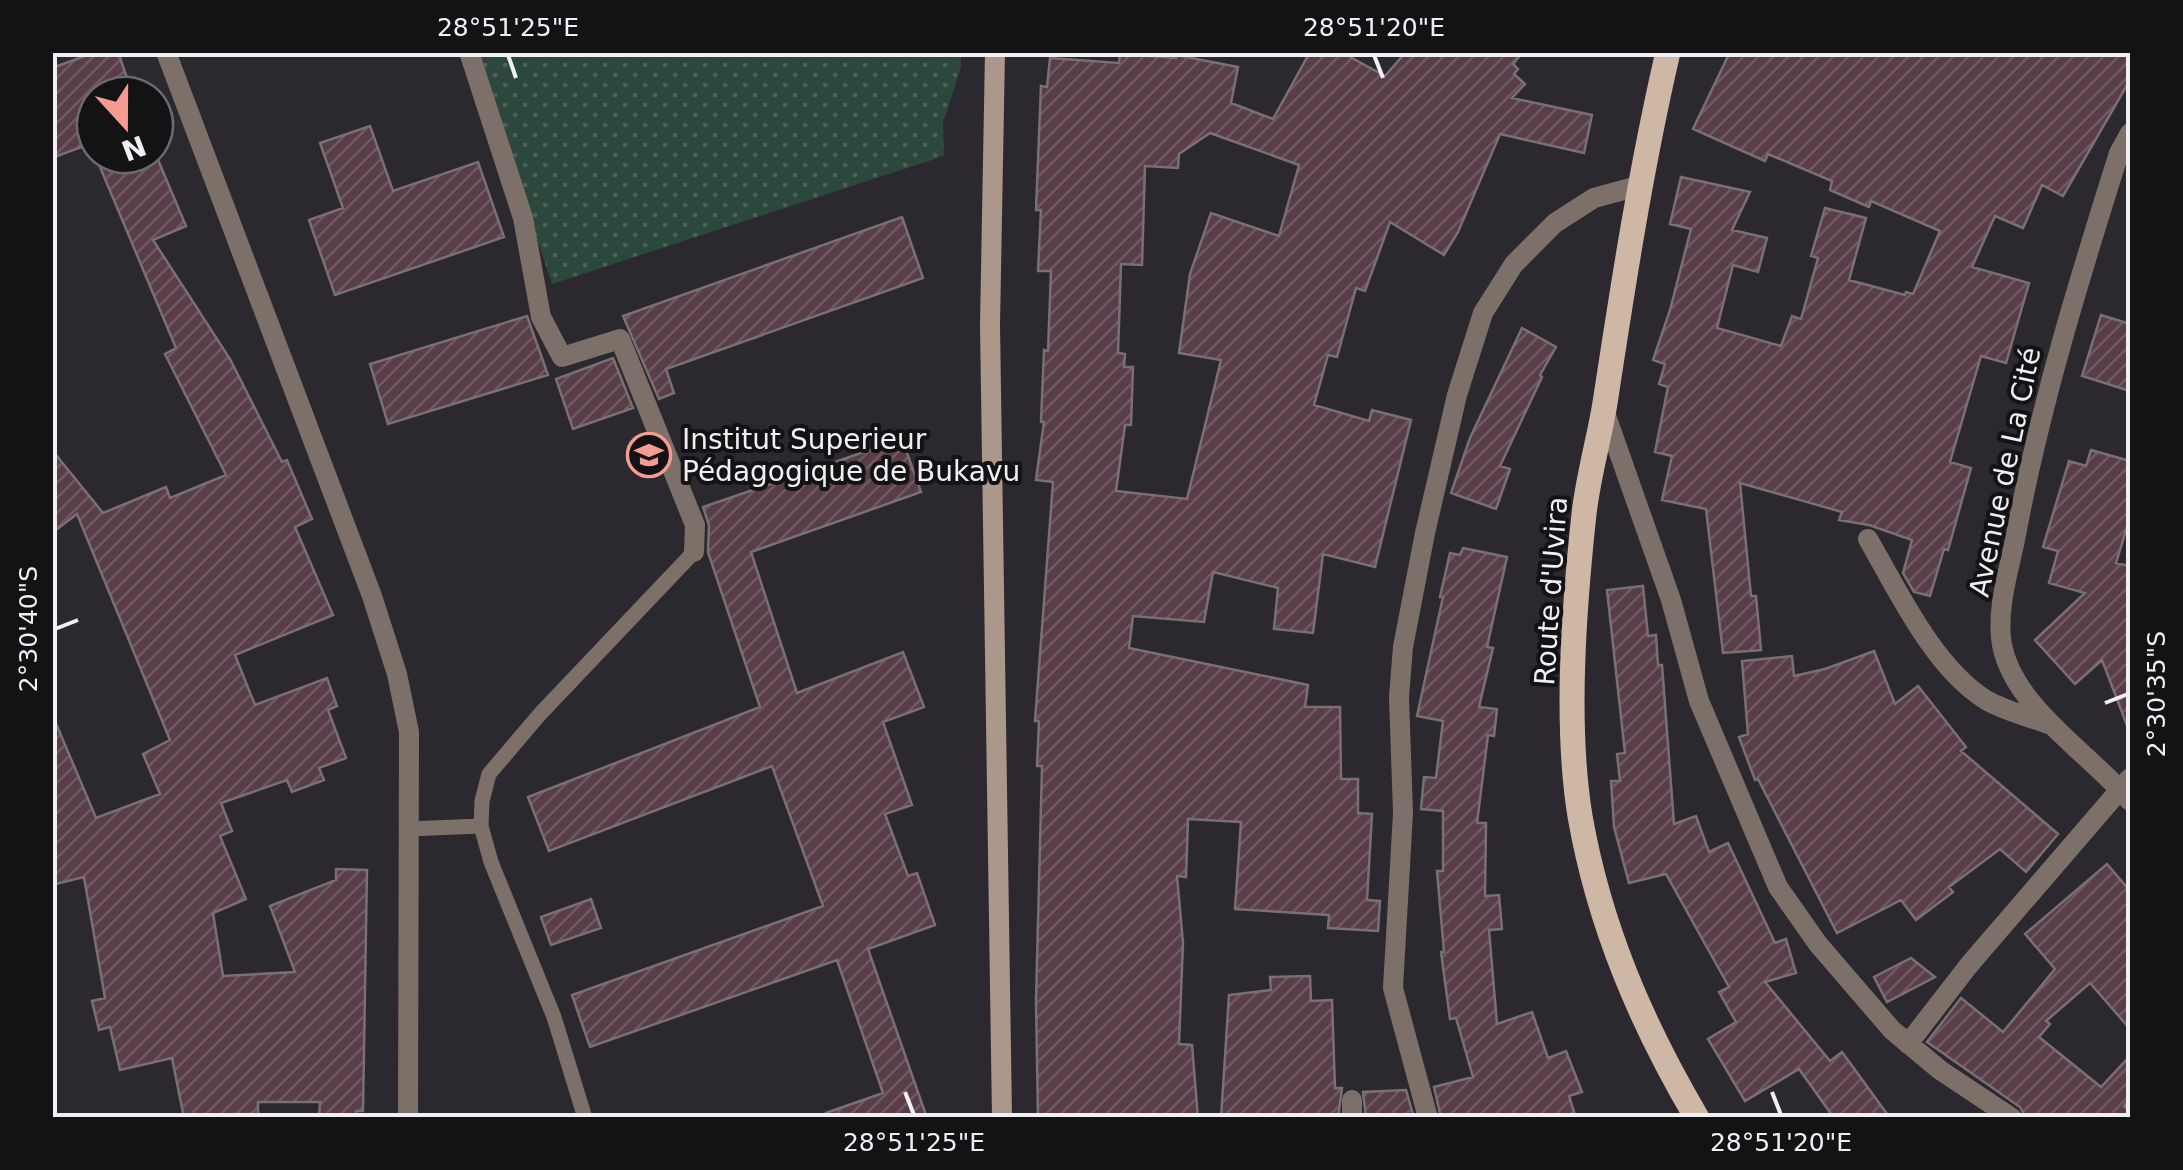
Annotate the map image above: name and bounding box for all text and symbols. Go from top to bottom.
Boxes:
text: 28°51'25"E [437,13,579,42]
text: 28°51'20"E [1303,13,1445,42]
north arrow [75,75,175,175]
text: N [117,128,151,167]
street label: Avenue de La Cité [1962,344,2048,600]
place label: Institut Superieur Pédagogique de Bukavu [682,423,1020,488]
school or university icon: Institut Superieur Pédagogique de Bukavu [626,432,672,478]
street label: Route d'Uvira [1528,495,1574,687]
text: 2°30'40"S [14,566,43,692]
text: 2°30'35"S [2142,631,2171,757]
text: 28°51'25"E [843,1128,985,1157]
text: 28°51'20"E [1710,1128,1852,1157]

